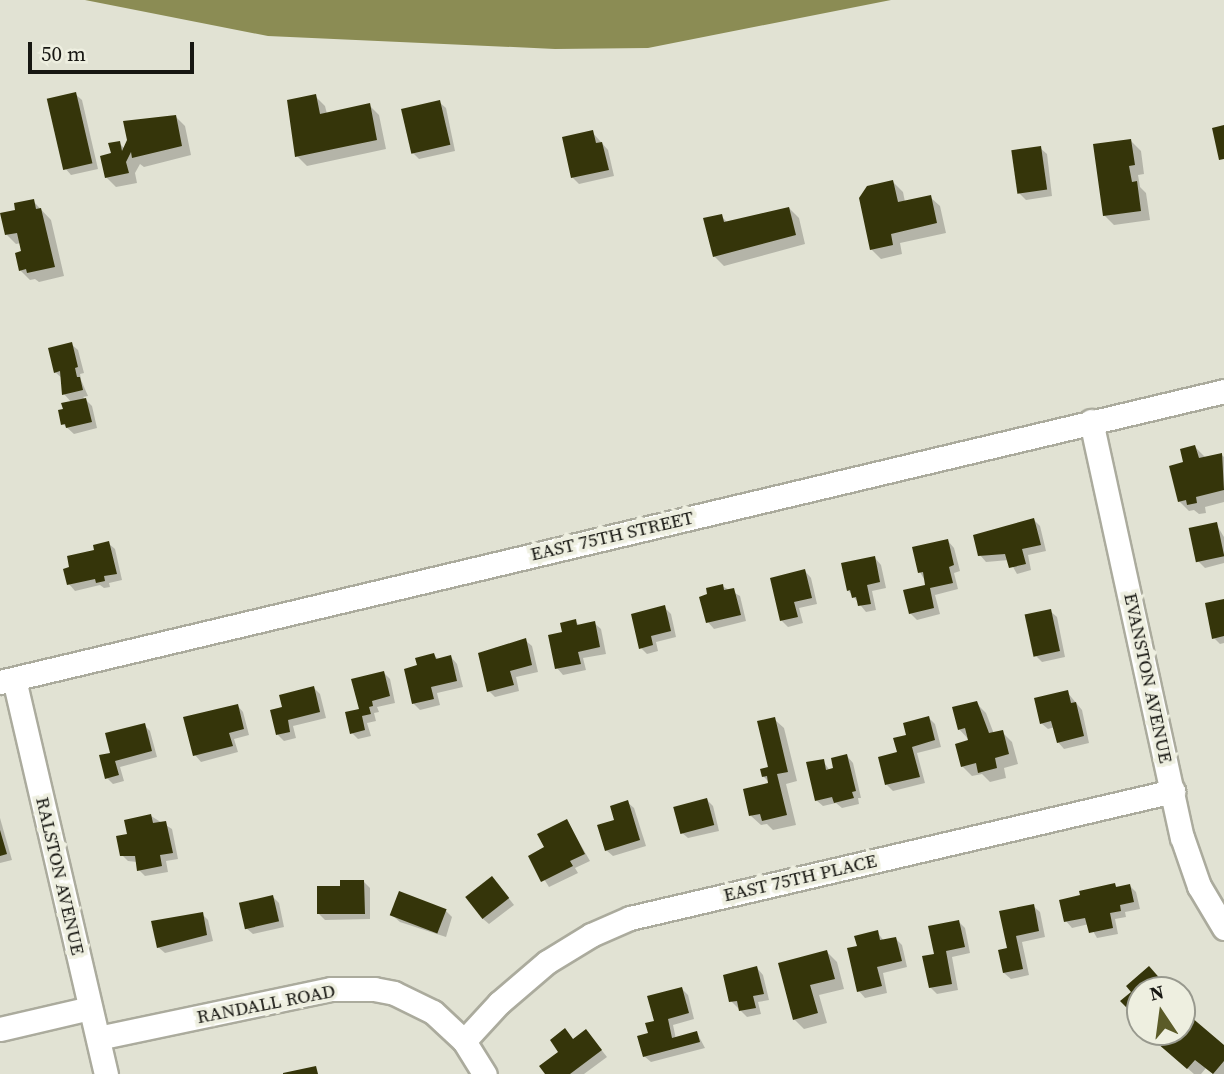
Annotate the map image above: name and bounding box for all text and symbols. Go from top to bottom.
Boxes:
scale bar [32,28,198,72]
text: 50 m [41,39,86,68]
street label: EAST 75TH STREET [528,506,696,566]
street label: EVANSTON AVENUE [1119,591,1177,765]
street label: RALSTON AVENUE [31,795,89,957]
street label: EAST 75TH PLACE [721,849,879,907]
north arrow [1126,976,1196,1046]
text: N [1147,978,1166,1007]
street label: RANDALL ROAD [195,979,337,1029]

